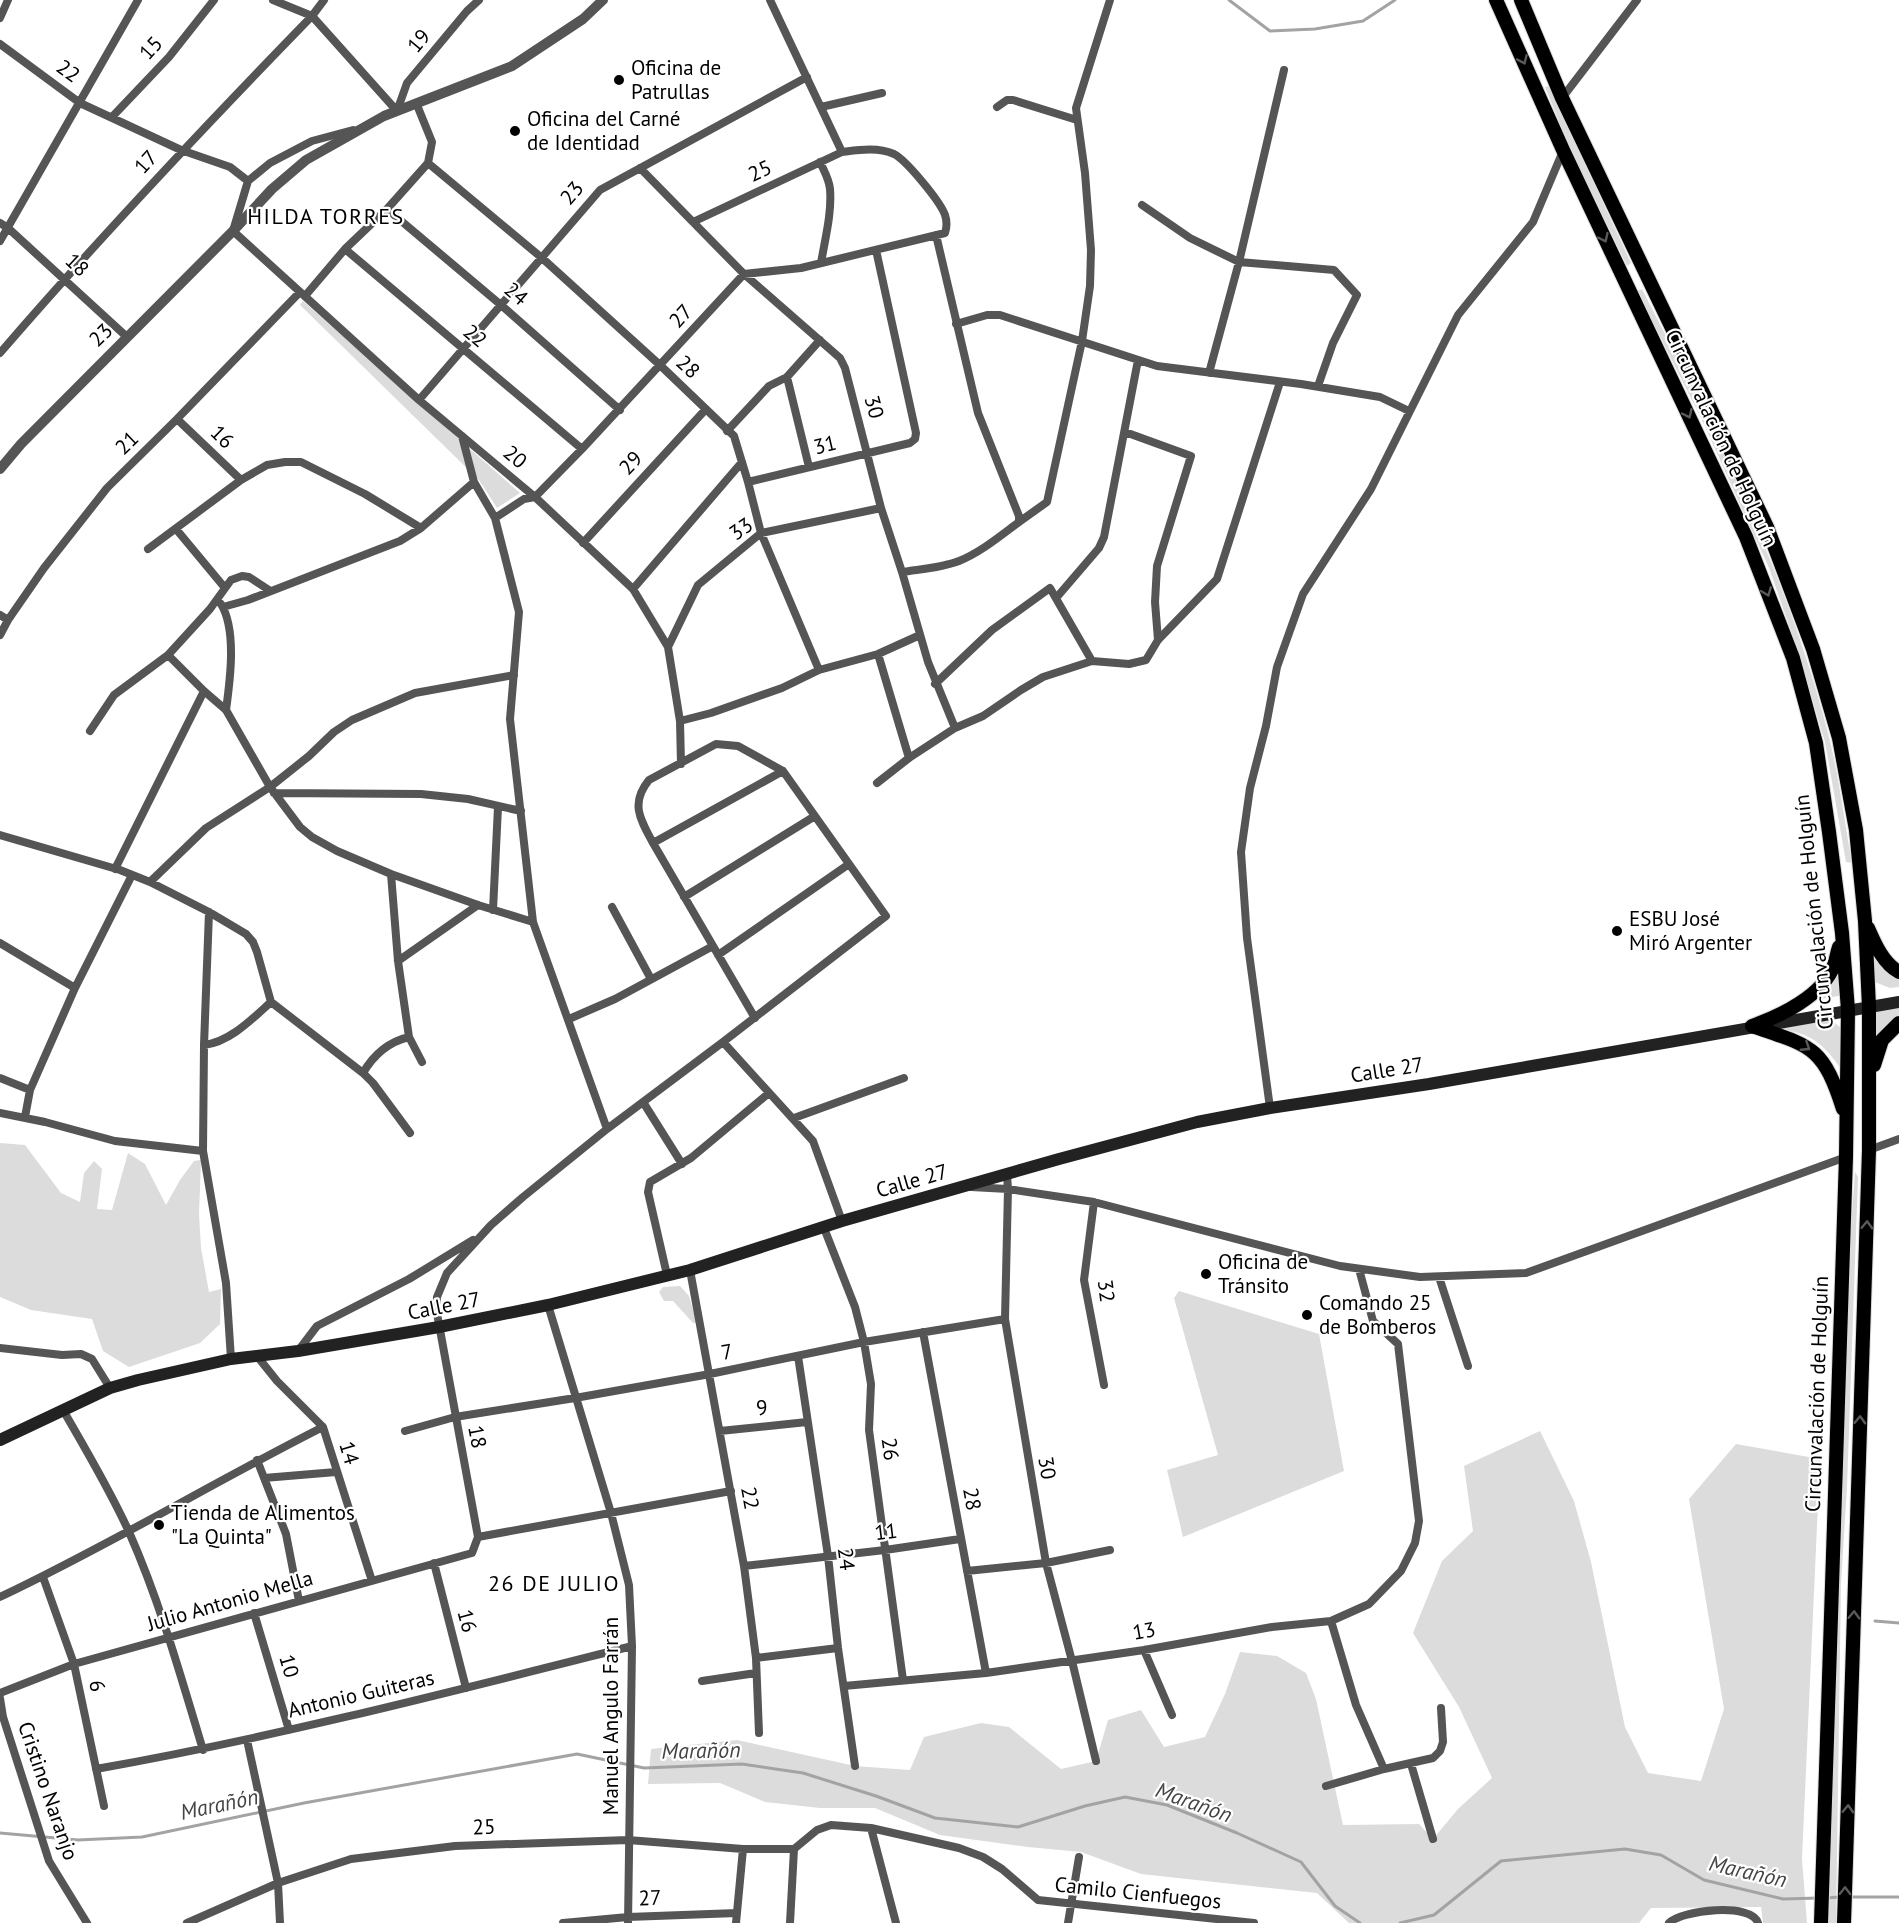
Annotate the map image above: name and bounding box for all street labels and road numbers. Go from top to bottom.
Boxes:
street label: 19 [401,23,436,58]
street label: 15 [133,30,168,65]
street label: 22 [51,53,85,88]
street label: 17 [128,144,163,179]
street label: 25 [744,153,776,188]
street label: 23 [554,175,589,210]
street label: 18 [60,247,95,282]
street label: 24 [499,276,534,311]
street label: 27 [663,298,698,333]
street label: 23 [83,317,118,352]
street label: 22 [458,318,493,353]
street label: Circunvalación de Holguín [1659,325,1784,551]
street label: 28 [671,349,706,384]
street label: 30 [858,392,890,421]
street label: 16 [205,419,240,454]
street label: 21 [109,425,144,460]
street label: 31 [811,429,839,460]
street label: 20 [498,439,533,474]
street label: 29 [613,445,648,480]
street label: 33 [724,511,758,546]
street label: Circunvalación de Holguín [1788,793,1839,1031]
street label: Calle 27 [1349,1050,1425,1089]
street label: Calle 27 [873,1157,951,1204]
street label: Circunvalación de Holguín [1799,1275,1834,1513]
street label: 32 [1092,1278,1121,1304]
street label: Calle 27 [405,1285,483,1326]
street label: 7 [719,1337,735,1366]
street label: 9 [755,1393,769,1422]
street label: 18 [462,1423,493,1451]
street label: 26 [876,1436,905,1462]
street label: 14 [333,1438,366,1468]
street label: 30 [1032,1455,1063,1481]
street label: 22 [735,1484,766,1512]
street label: 28 [957,1485,988,1513]
street label: 11 [873,1517,899,1546]
street label: 24 [832,1546,861,1572]
street label: Julio Antonio Mella [143,1564,316,1637]
street label: 16 [451,1606,483,1635]
street label: 13 [1130,1615,1158,1646]
street label: Manuel Angulo Farrán [597,1617,624,1815]
street label: 10 [273,1651,306,1681]
street label: Antonio Guiteras [285,1664,437,1723]
street label: 6 [83,1677,112,1694]
street label: Cristino Naranjo [12,1718,85,1864]
street label: 25 [472,1813,496,1840]
street label: Camilo Cienfuegos [1053,1870,1223,1915]
street label: 27 [638,1884,662,1911]

